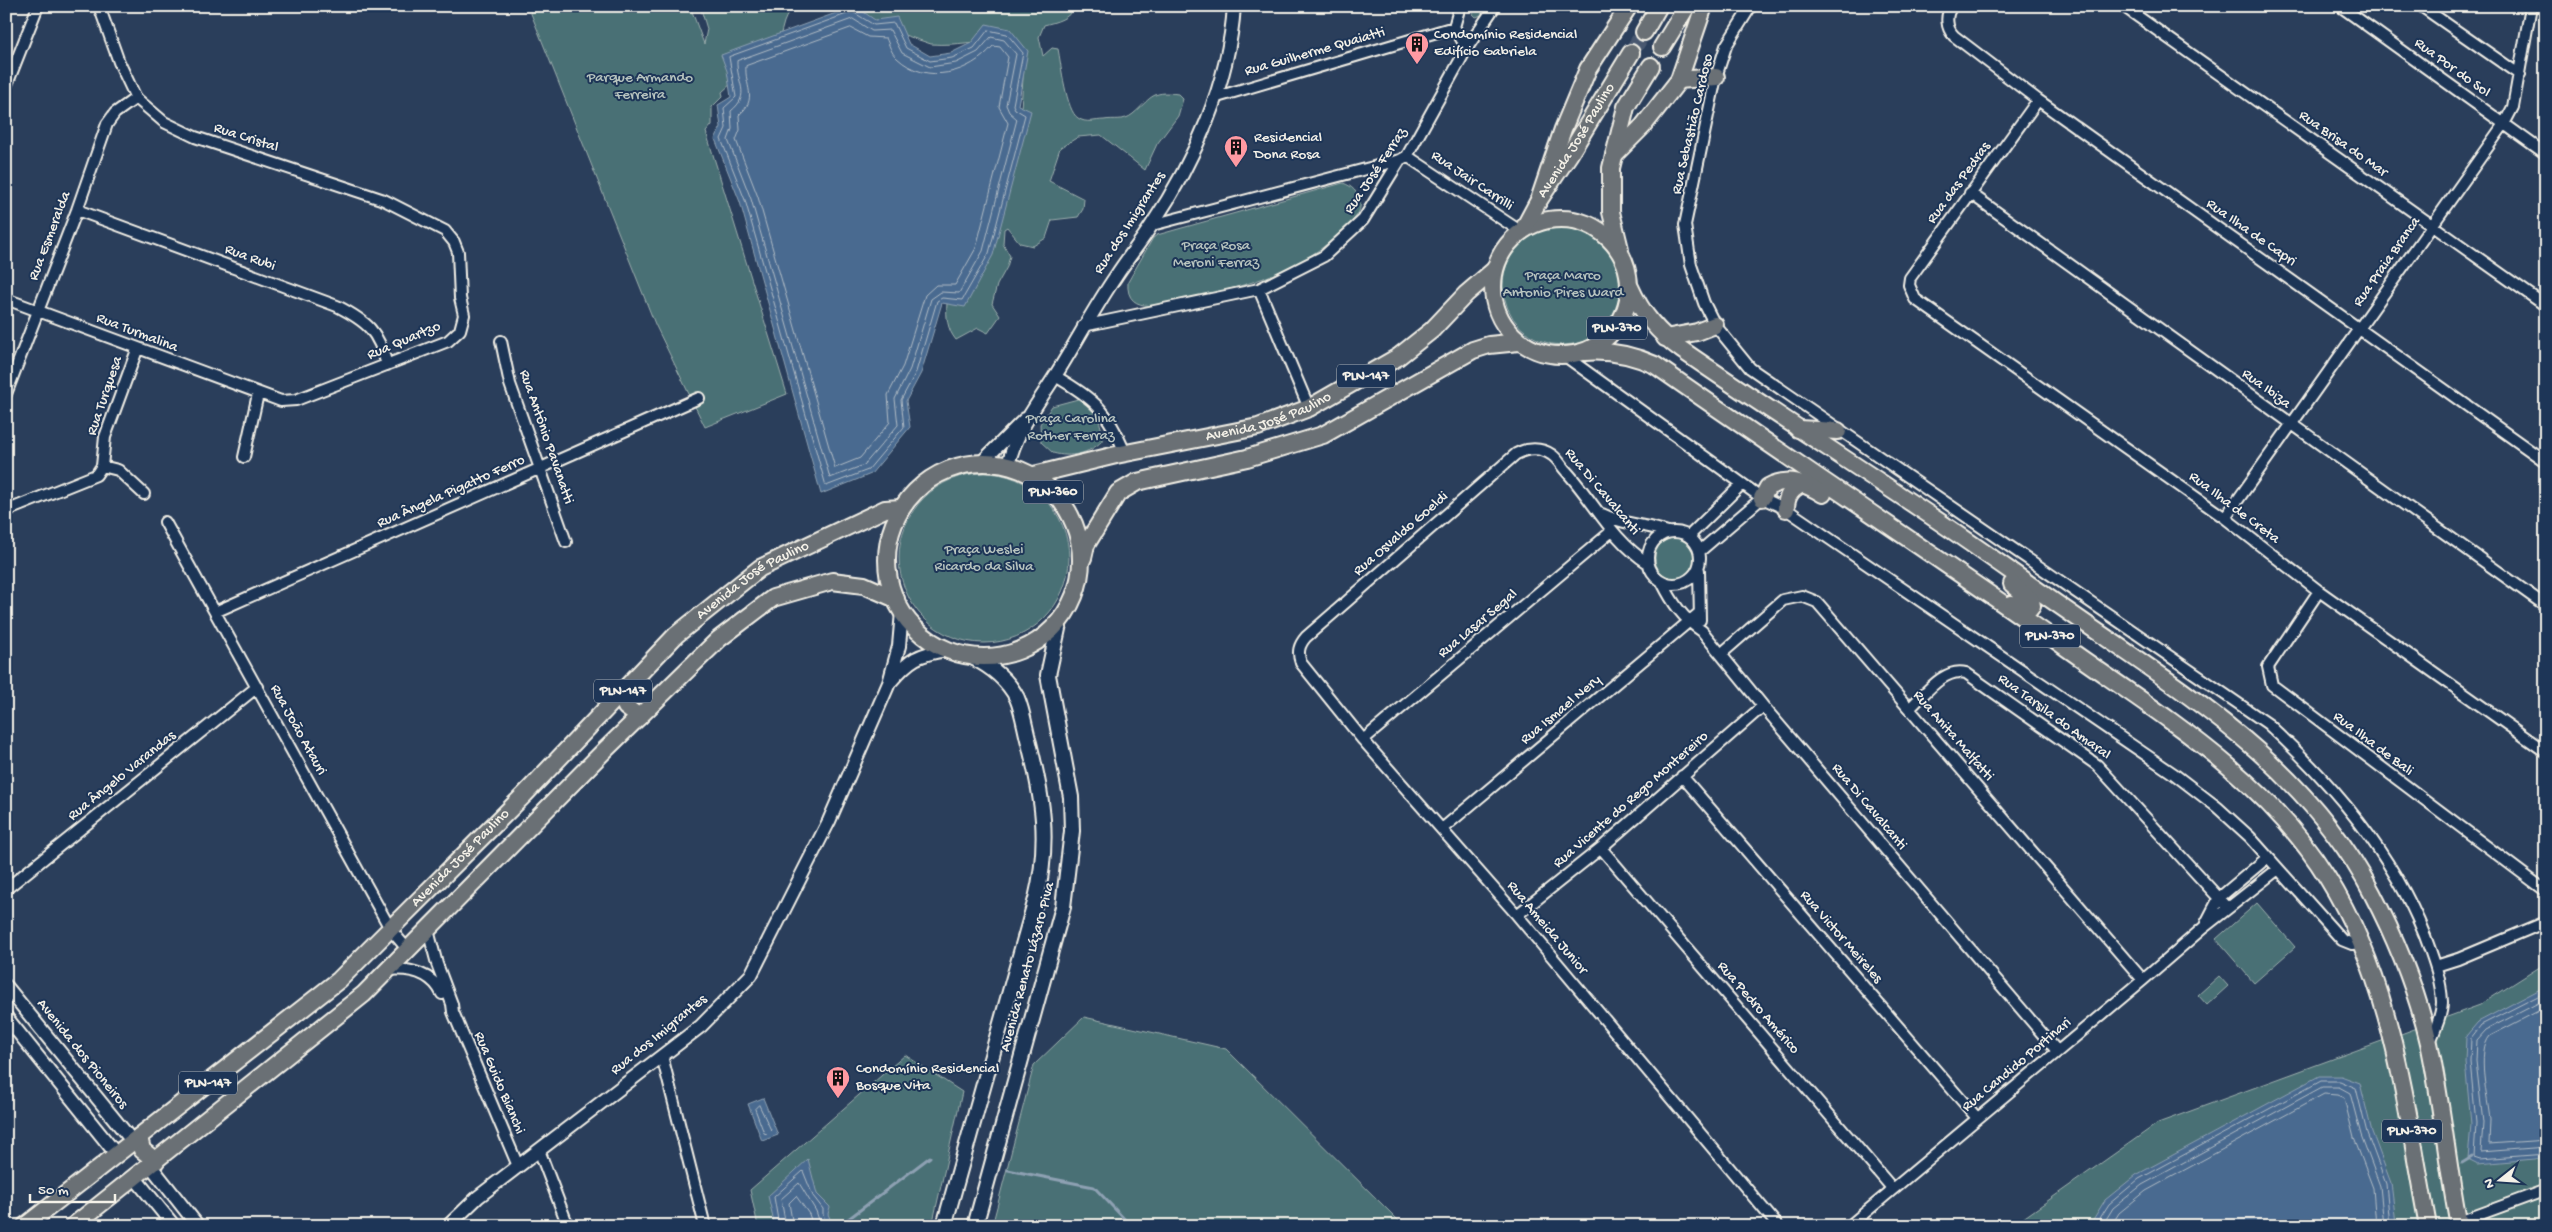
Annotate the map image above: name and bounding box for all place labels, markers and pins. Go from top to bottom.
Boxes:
place label: Condomínio Residencial Edifício Gabriela [1434,26,1577,61]
building icon: Condomínio Residencial Edifício Gabriela [1404,31,1430,65]
place label: Residencial Dona Rosa [1253,129,1322,164]
building icon: Residencial Dona Rosa [1223,134,1249,168]
place label: Condomínio Residencial Bosque Vita [855,1060,999,1095]
building icon: Condomínio Residencial Bosque Vita [825,1065,851,1099]

